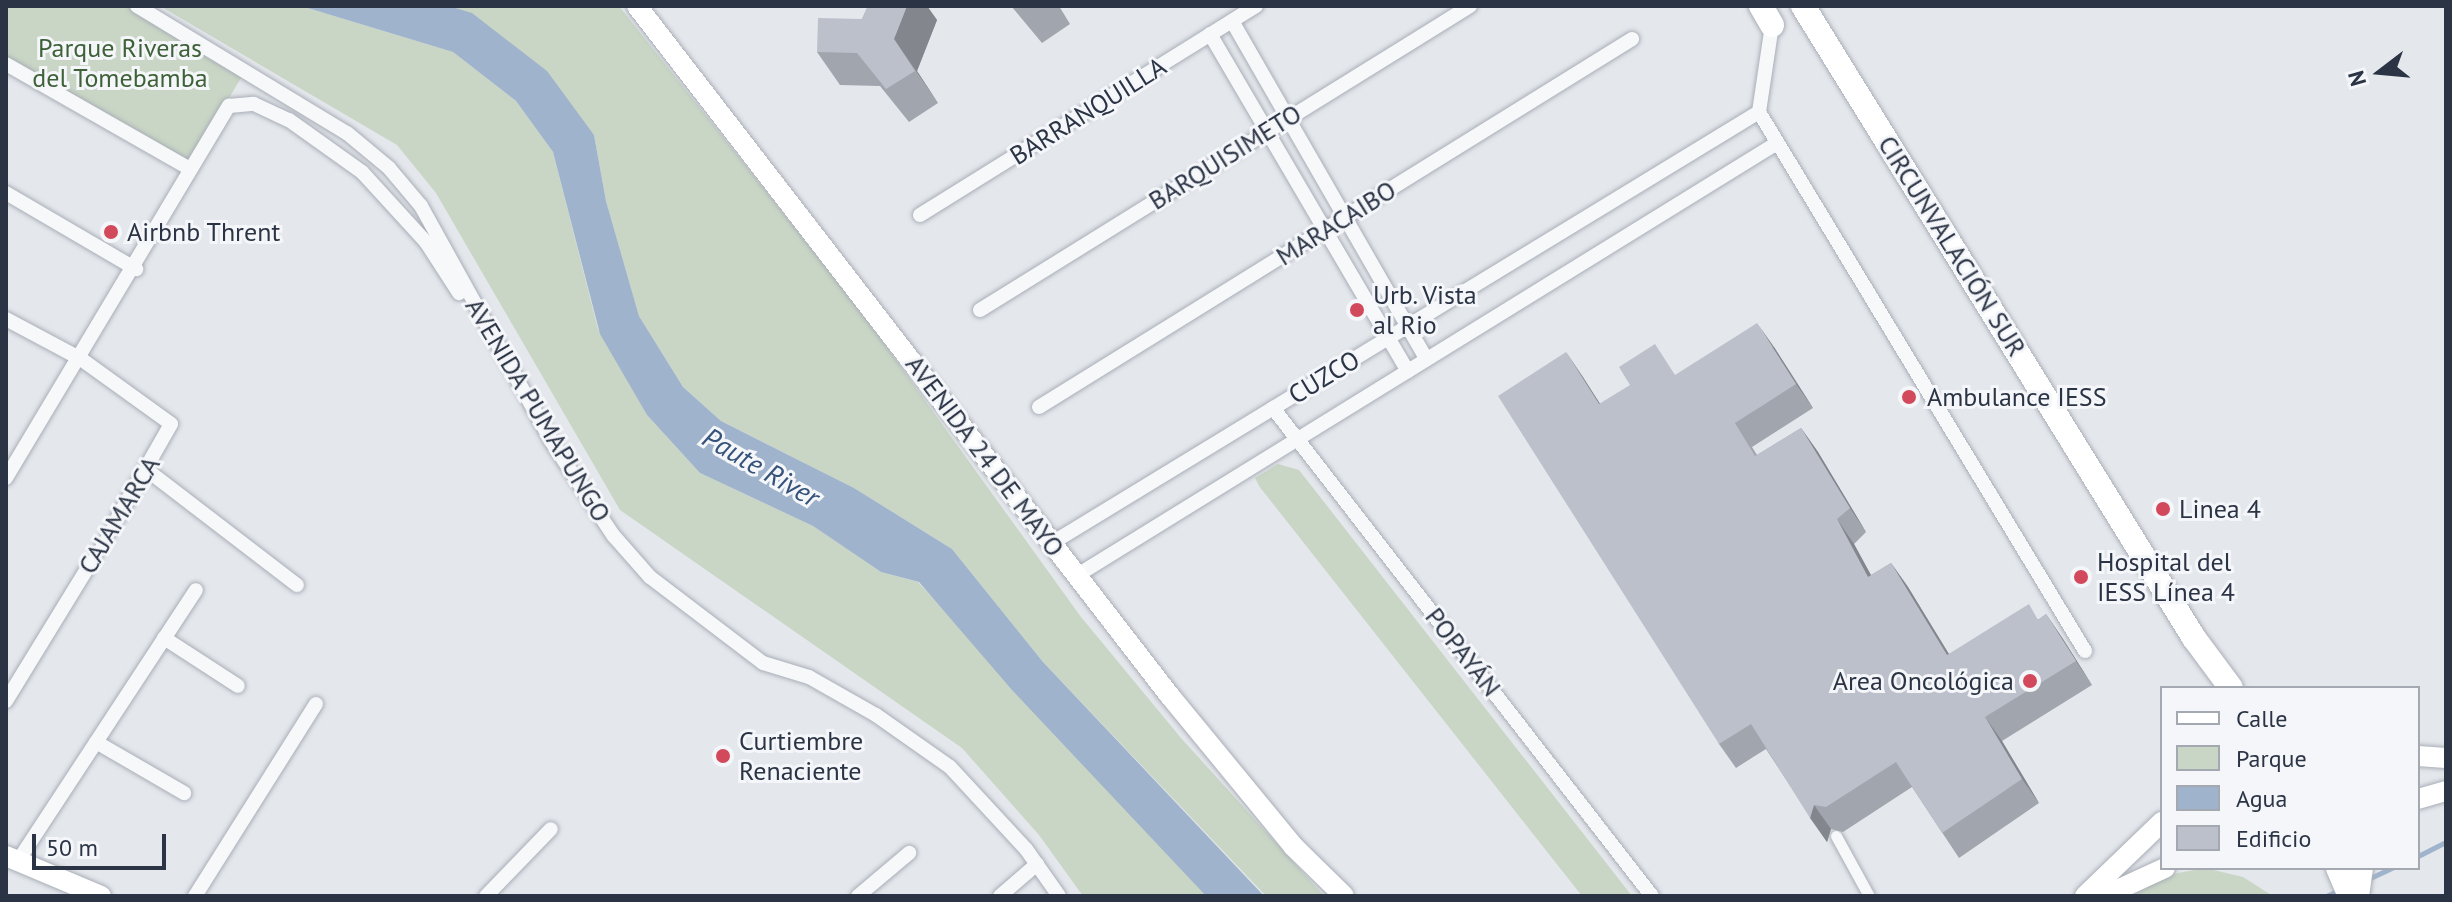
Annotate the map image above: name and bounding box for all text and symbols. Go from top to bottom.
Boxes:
park label: Parque Riveras del Tomebamba [32,32,208,94]
north arrow [2340,32,2420,112]
street label: BARRANQUILLA [1004,51,1172,171]
text: N [2341,68,2372,89]
street label: BARQUISIMETO [1143,98,1307,216]
street label: CIRCUNVALACIÓN SUR [1872,130,2032,362]
street label: MARACAIBO [1270,174,1402,272]
place label: Airbnb Thrent [127,216,281,248]
marker: Airbnb Thrent [102,223,120,241]
place label: Urb. Vista al Rio [1373,279,1479,340]
street label: AVENIDA PUMAPUNGO [459,292,617,528]
marker: Urb. Vista al Rio [1348,301,1366,319]
street label: CUZCO [1283,344,1365,410]
street label: AVENIDA 24 DE MAYO [899,349,1071,563]
place label: Ambulance IESS [1927,381,2106,413]
marker: Ambulance IESS [1898,386,1920,408]
water label: Paute River [697,420,825,514]
street label: CAJAMARCA [72,451,166,579]
place label: Linea 4 [2179,493,2261,525]
marker: Linea 4 [2154,500,2172,518]
place label: Hospital del IESS Línea 4 [2097,546,2235,608]
marker: Hospital del IESS Línea 4 [2072,568,2090,586]
street label: POPAYÁN [1419,602,1507,702]
place label: Area Oncológica [1833,665,2014,697]
marker: Area Oncológica [2021,672,2039,690]
legend [2160,686,2420,870]
text: Calle [2236,703,2287,734]
place label: Curtiembre Renaciente [739,725,863,786]
text: Parque [2236,743,2307,774]
marker: Curtiembre Renaciente [714,747,732,765]
text: Agua [2236,783,2287,814]
scale bar [36,818,170,868]
text: Edificio [2236,823,2311,854]
text: 50 m [46,832,98,863]

